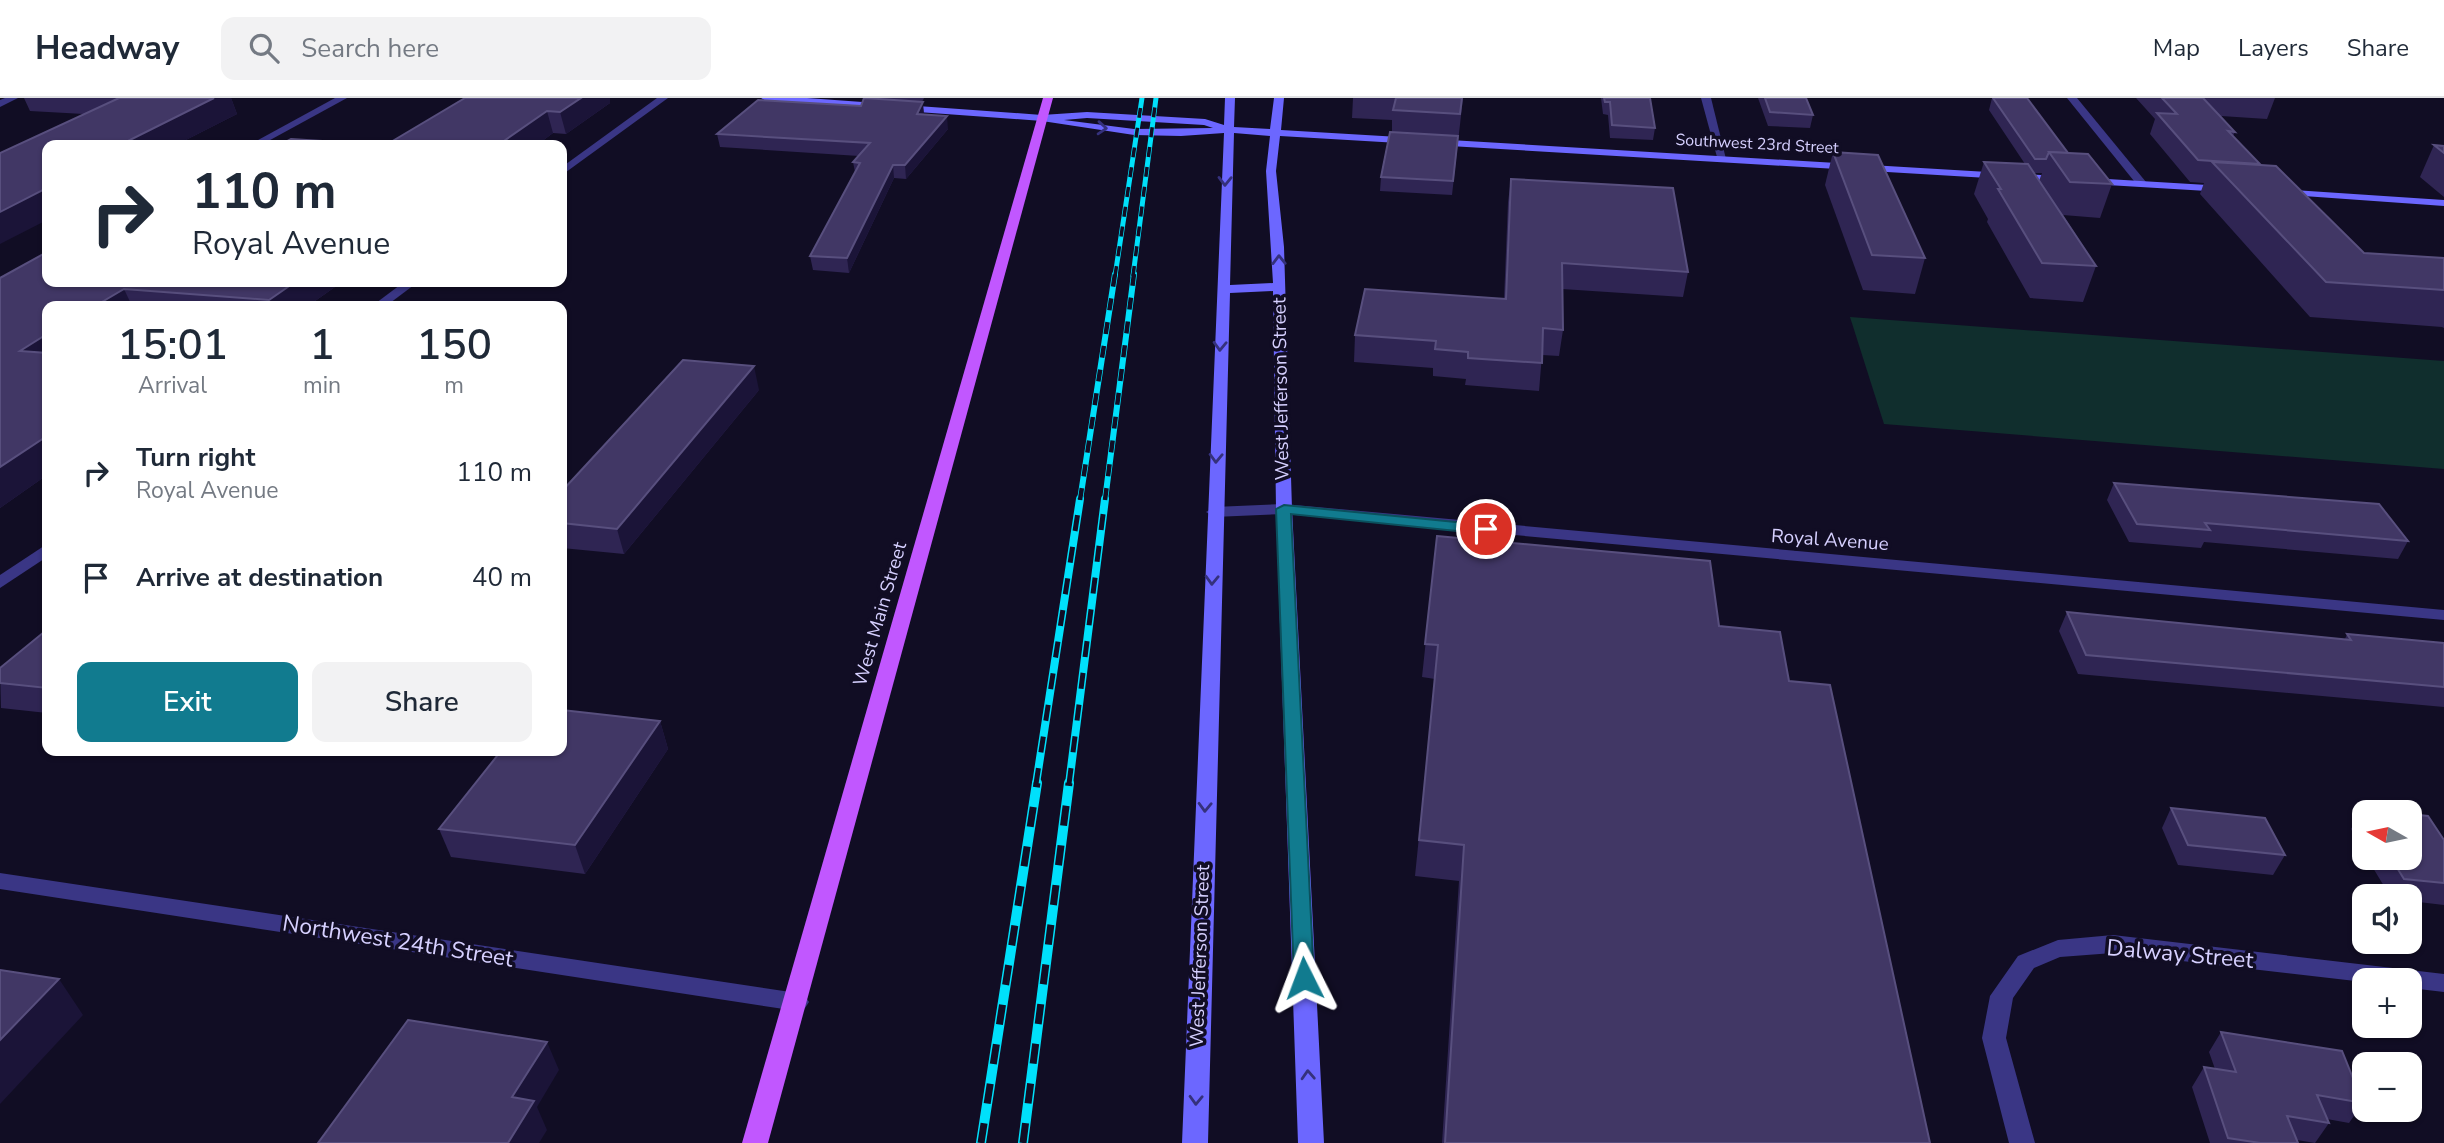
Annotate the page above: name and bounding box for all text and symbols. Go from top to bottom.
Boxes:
search box [221,17,711,80]
text: Headway [35,26,179,71]
icon: search [245,29,283,67]
text: Search here [301,31,439,66]
text: Map [2153,32,2200,64]
text: Layers [2238,32,2309,64]
text: Share [2347,32,2409,64]
one-way arrow [1096,120,1107,135]
street label: Southwest 23rd Street [1675,129,1840,159]
text: 110 m [192,158,336,225]
icon: right [77,168,168,259]
one-way arrow [1218,175,1233,186]
text: Royal Avenue [192,222,390,265]
one-way arrow [1271,254,1286,265]
street label: West Jefferson Street [1266,297,1296,481]
text: 15:01 [117,317,228,374]
text: 1 [309,317,335,374]
text: 150 [416,317,492,374]
one-way arrow [1212,342,1228,352]
text: Arrival [138,370,207,401]
text: min [303,370,341,401]
text: m [444,370,464,401]
text: Turn right [136,440,255,475]
one-way arrow [1208,453,1224,464]
icon: right [77,454,115,492]
text: 110 m [456,455,532,490]
text: Royal Avenue [136,475,279,506]
pin [1456,499,1516,559]
icon: arrive [1467,510,1505,548]
street label: Royal Avenue [1770,523,1890,557]
street label: West Main Street [847,539,913,689]
icon: arrive [77,559,115,597]
text: Arrive at destination [136,560,383,595]
text: 40 m [472,560,532,595]
one-way arrow [1204,575,1220,586]
button: Exit [77,662,298,742]
button: Share [312,662,532,742]
north arrow [2352,800,2422,870]
map controls [2352,800,2422,1122]
one-way arrow [1197,803,1213,813]
street label: West Jefferson Street [1184,864,1216,1048]
button: sound [2352,884,2422,954]
street label: Northwest 24th Street [280,907,517,975]
street label: Dalway Street [2105,932,2256,976]
position arrow [1267,941,1341,1015]
button: + [2352,968,2422,1038]
button: − [2352,1052,2422,1122]
one-way arrow [1301,1069,1316,1080]
one-way arrow [1188,1095,1204,1106]

